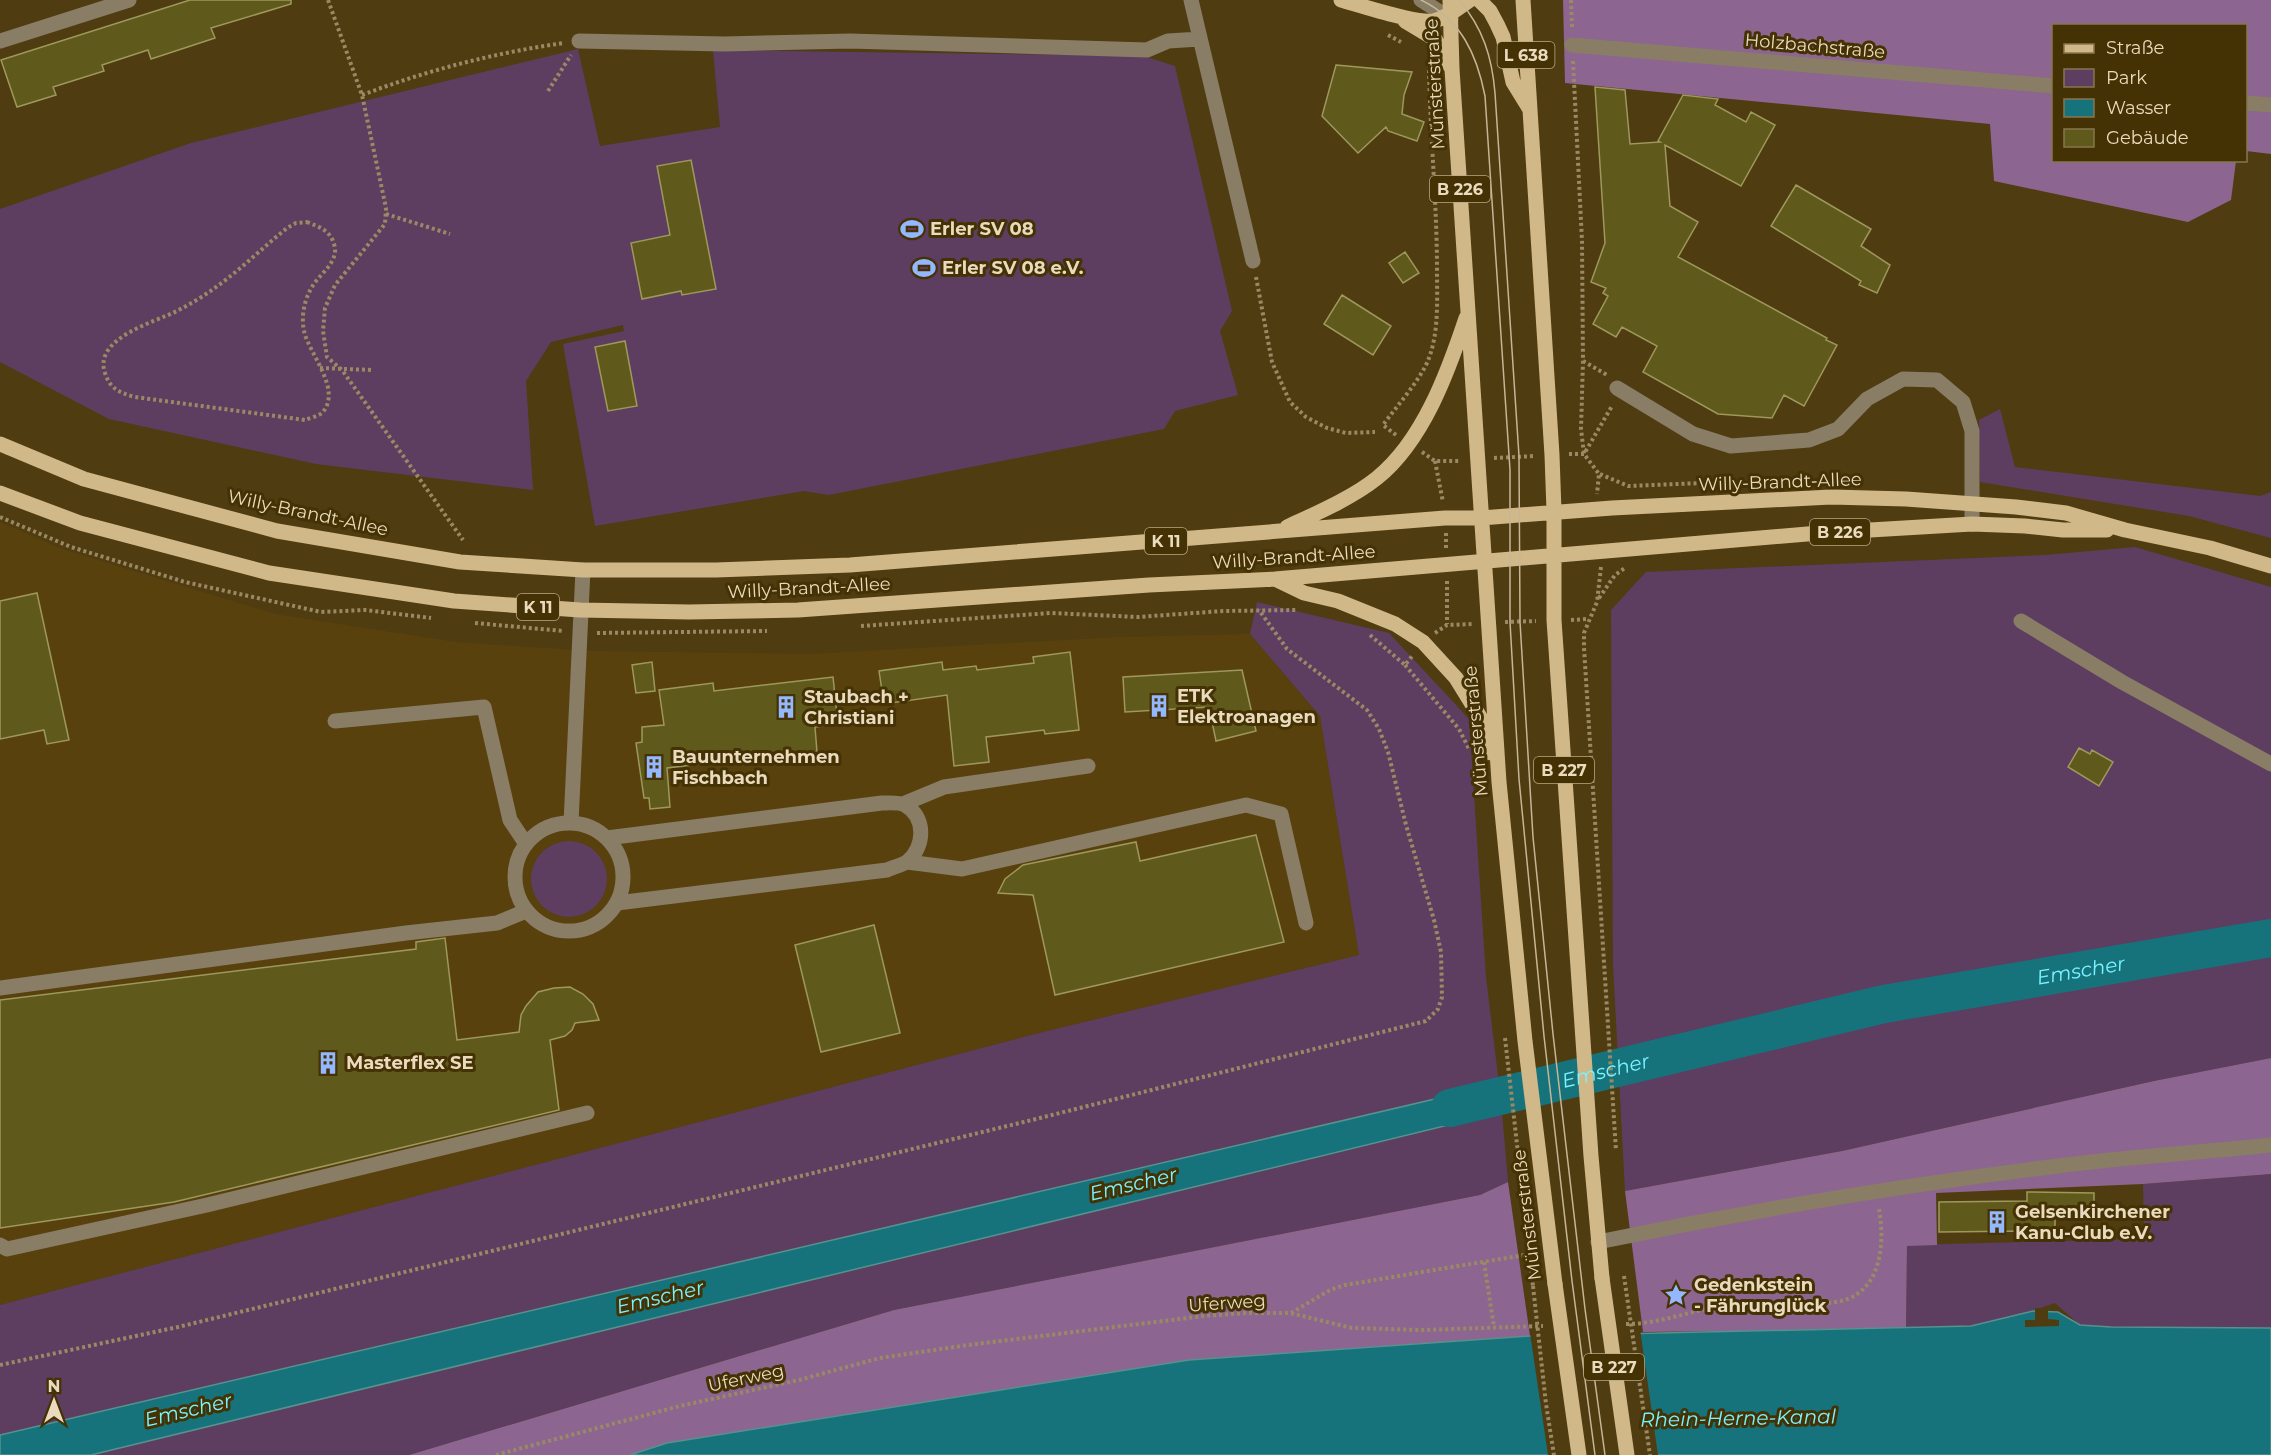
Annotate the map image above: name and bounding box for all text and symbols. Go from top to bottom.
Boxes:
street label: Münsterstraße [1421,18,1449,150]
legend [2052,24,2247,162]
street label: Holzbachstraße [1744,29,1886,63]
text: Straße [2106,37,2165,59]
road number: L 638 [1498,42,1555,68]
text: Park [2106,67,2147,89]
text: Wasser [2106,97,2171,119]
text: Gebäude [2106,127,2189,149]
road number: B 226 [1430,176,1490,202]
sports icon: Erler SV 08 [899,216,925,242]
place label: Erler SV 08 [930,218,1034,240]
sports icon: Erler SV 08 e.V. [911,255,937,281]
place label: Erler SV 08 e.V. [942,257,1084,279]
street label: Willy-Brandt-Allee [1698,468,1862,496]
street label: Willy-Brandt-Allee [226,485,390,541]
road number: B 226 [1810,519,1870,545]
road number: K 11 [1145,528,1187,554]
street label: Willy-Brandt-Allee [1212,540,1376,574]
street label: Willy-Brandt-Allee [727,573,891,603]
road number: K 11 [517,594,559,620]
street label: Münsterstraße [1459,664,1493,797]
place label: ETK Elektroanagen [1177,685,1316,728]
place label: Staubach + Christiani [804,686,909,729]
building icon: ETK Elektroanagen [1146,693,1172,719]
building icon: Staubach + Christiani [773,694,799,720]
place label: Bauunternehmen Fischbach [672,746,840,789]
building icon: Bauunternehmen Fischbach [641,754,667,780]
road number: B 227 [1534,757,1594,783]
water label: Emscher [2035,951,2128,990]
water label: Emscher [1559,1048,1653,1093]
building icon: Masterflex SE [315,1050,341,1076]
place label: Masterflex SE [346,1052,474,1074]
street label: Münsterstraße [1508,1148,1546,1282]
water label: Emscher [1087,1162,1180,1206]
place label: Gelsenkirchener Kanu-Club e.V. [2015,1201,2170,1244]
building icon: Gelsenkirchener Kanu-Club e.V. [1984,1209,2010,1235]
place label: Gedenkstein - Fährunglück [1694,1274,1826,1317]
water label: Emscher [614,1275,707,1319]
place icon: Gedenkstein - Fährunglück [1663,1282,1689,1308]
street label: Uferweg [1188,1289,1266,1317]
road number: B 227 [1584,1354,1644,1380]
street label: Uferweg [706,1359,786,1397]
north arrow [24,1371,84,1431]
text: N [48,1377,60,1396]
water label: Emscher [142,1388,235,1432]
water label: Rhein-Herne-Kanal [1640,1404,1837,1432]

